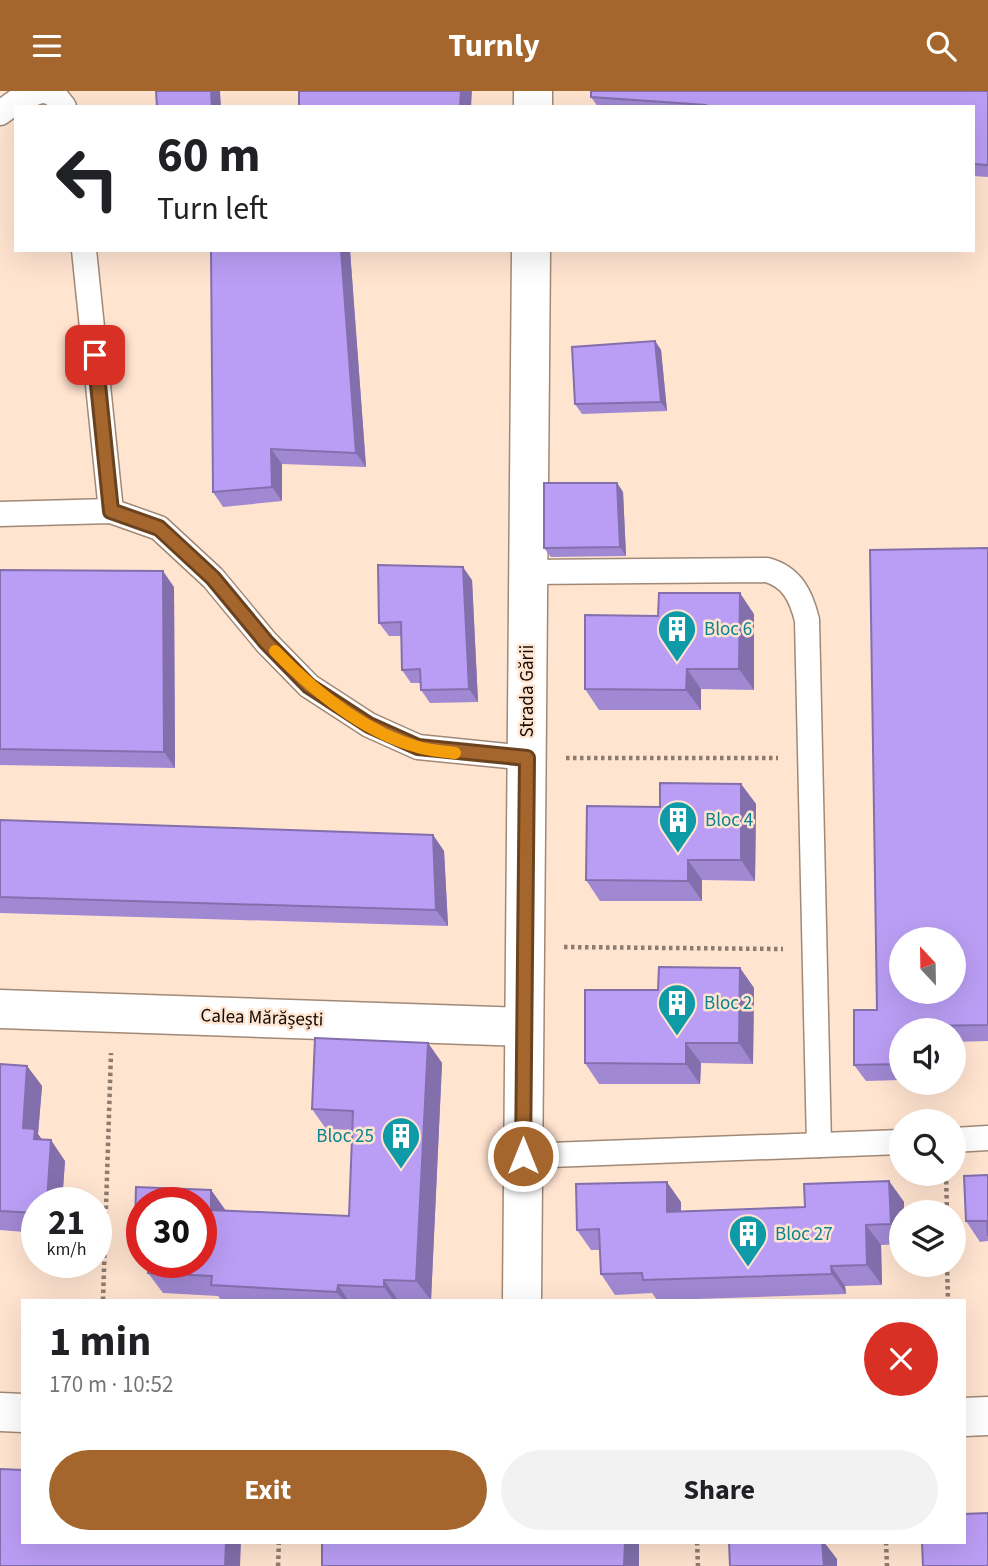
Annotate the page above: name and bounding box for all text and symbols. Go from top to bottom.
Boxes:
text: Turnly [448,23,540,69]
icon: menu [28,27,66,65]
icon: search [922,27,960,65]
text: 60 m [157,121,261,191]
icon: left [42,133,133,224]
text: Turn left [157,186,268,232]
pin [65,325,125,385]
icon: arrive [76,336,114,374]
building icon: Bloc 6 [656,608,698,663]
place label: Bloc 6 [704,616,752,643]
street label: Strada Gării [514,645,541,738]
building icon: Bloc 4 [657,799,699,854]
place label: Bloc 4 [705,807,753,834]
north arrow [889,927,966,1005]
map controls [889,927,966,1277]
building icon: Bloc 2 [656,982,698,1037]
place label: Bloc 2 [704,990,752,1017]
street label: Calea Mărășești [200,1002,324,1034]
button: sound [889,1018,966,1095]
button: search [889,1109,966,1186]
building icon: Bloc 25 [380,1115,422,1170]
position arrow [486,1119,560,1193]
place label: Bloc 25 [316,1123,374,1150]
speed limit sign: 30 [126,1187,217,1278]
text: 21 [48,1198,85,1248]
button: layers [889,1200,966,1277]
building icon: Bloc 27 [727,1213,769,1268]
place label: Bloc 27 [775,1221,833,1248]
text: km/h [47,1237,86,1262]
text: 1 min [49,1312,151,1372]
button: close [864,1322,938,1396]
text: 170 m · 10:52 [49,1368,173,1401]
button: Exit [49,1450,487,1530]
button: Share [501,1450,938,1530]

